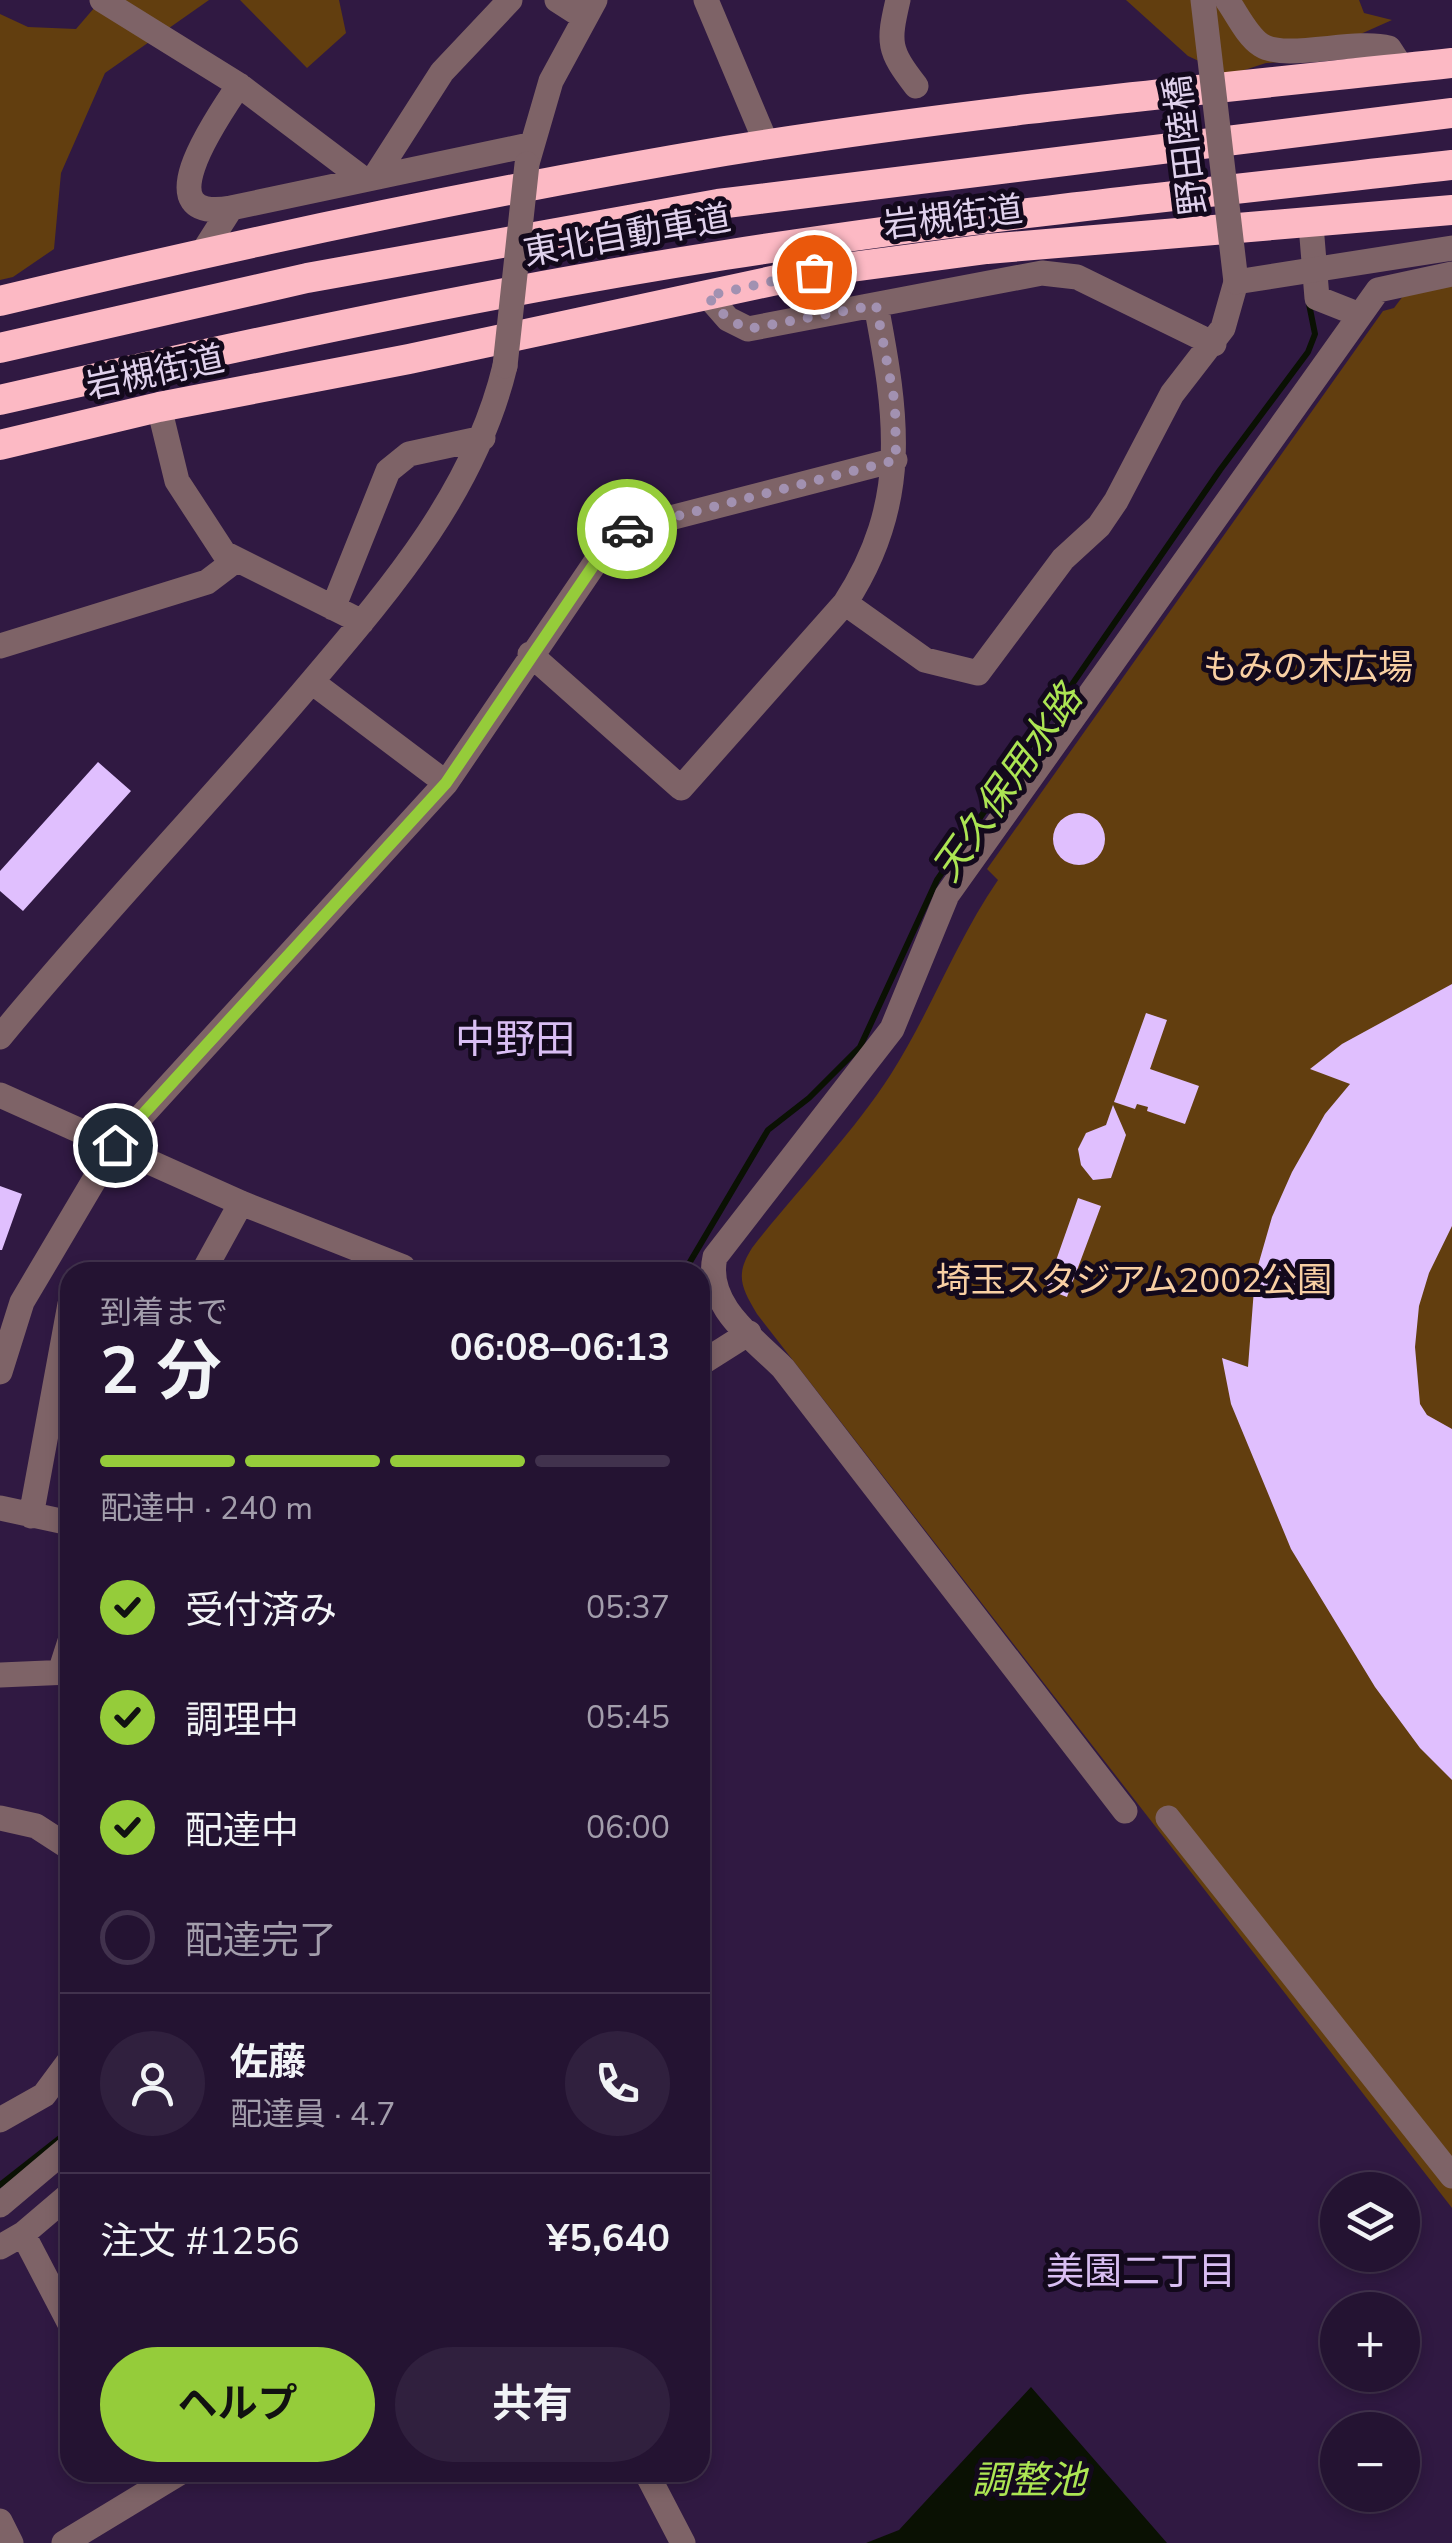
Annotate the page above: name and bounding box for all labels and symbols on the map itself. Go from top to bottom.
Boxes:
street label: 野田陸橋 [1154,73,1217,217]
street label: 岩槻街道 [881,186,1025,249]
street label: 東北自動車道 [520,194,735,277]
pin [772,230,857,315]
street label: 岩槻街道 [82,335,228,410]
courier [577,479,677,579]
park label: もみの木広場 [1203,644,1413,691]
water label: 天久保用水路 [921,673,1095,891]
district label: 中野田 [455,1013,575,1067]
pin [73,1103,158,1188]
park label: 埼玉スタジアム2002公園 [936,1257,1332,1304]
district label: 美園二丁目 [1046,2246,1236,2297]
water label: 調整池 [972,2455,1090,2506]

